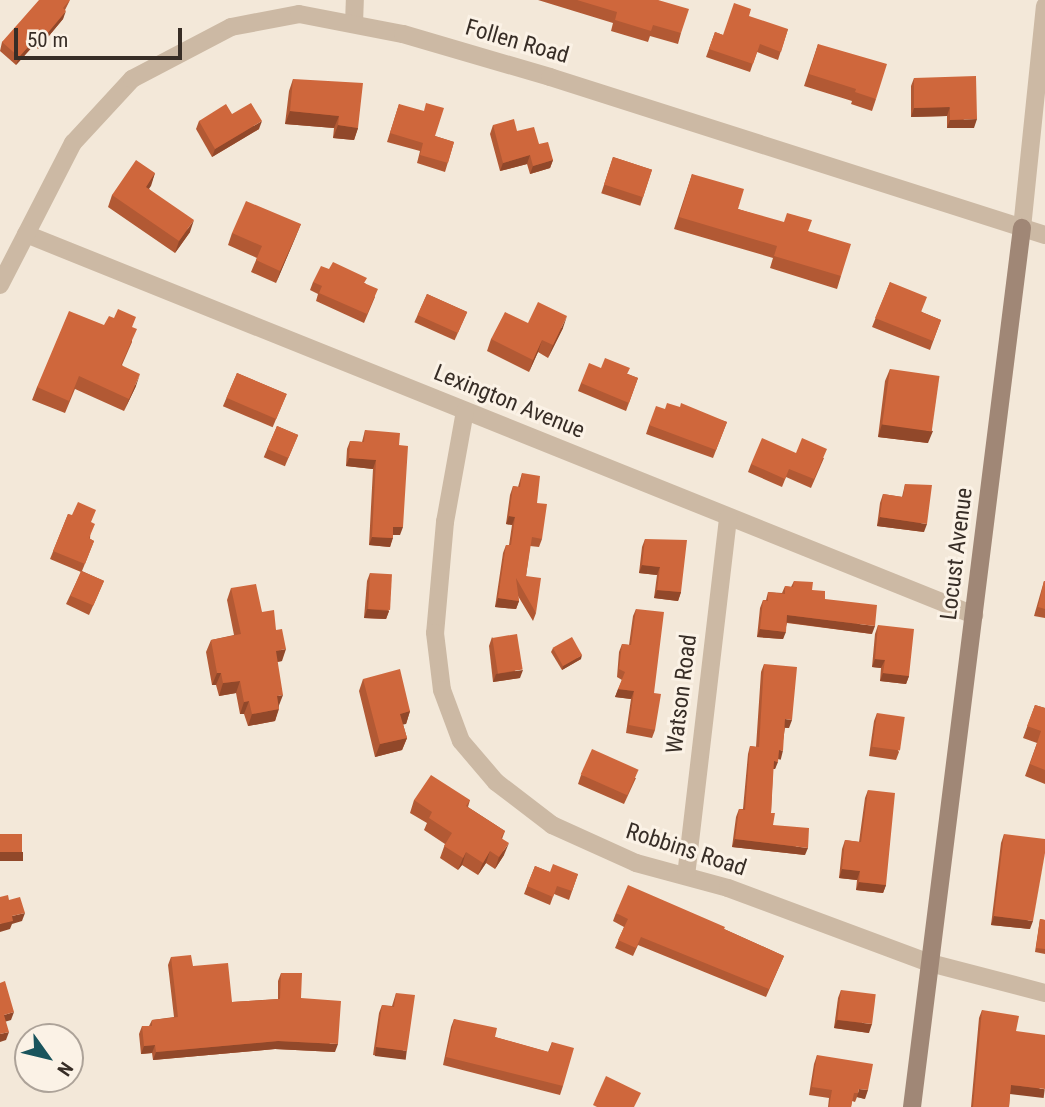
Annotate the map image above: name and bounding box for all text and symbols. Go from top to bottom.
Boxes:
scale bar [18,14,186,58]
street label: Follen Road [462,14,572,70]
text: 50 m [27,28,68,52]
street label: Lexington Avenue [429,359,589,445]
street label: Locust Avenue [935,486,979,622]
street label: Watson Road [661,633,703,755]
street label: Robbins Road [622,818,750,882]
north arrow [14,1023,84,1093]
text: N [52,1058,78,1080]

